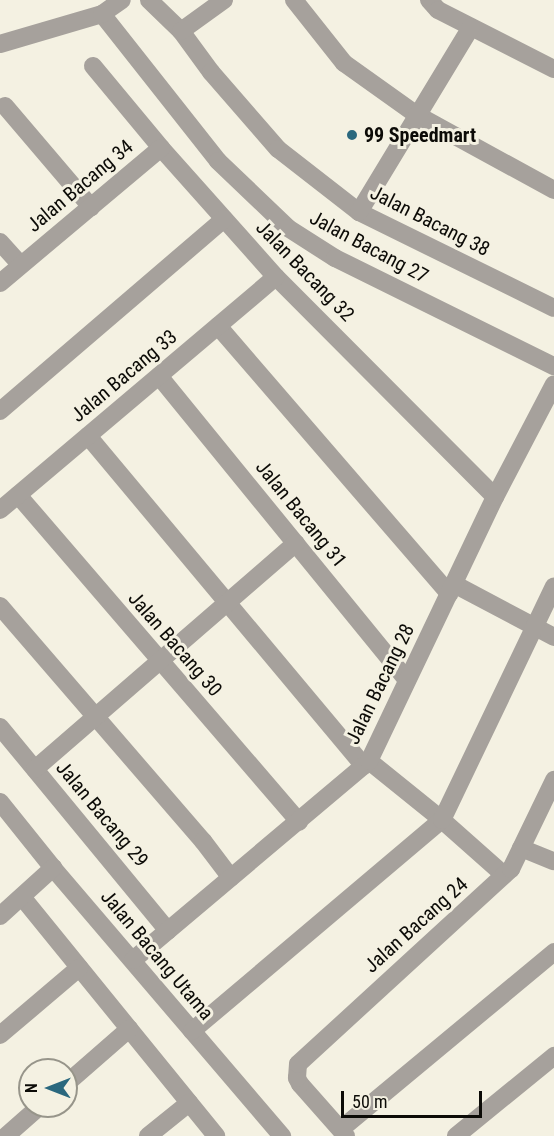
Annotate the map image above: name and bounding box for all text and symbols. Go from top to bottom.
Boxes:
place label: 99 Speedmart [364,123,476,147]
marker: 99 Speedmart [345,128,359,142]
street label: Jalan Bacang 34 [22,135,138,237]
street label: Jalan Bacang 38 [366,181,494,261]
street label: Jalan Bacang 27 [306,206,432,288]
street label: Jalan Bacang 32 [251,216,359,326]
street label: Jalan Bacang 33 [66,325,182,427]
street label: Jalan Bacang 31 [250,456,352,572]
street label: Jalan Bacang 30 [123,587,227,701]
street label: Jalan Bacang 28 [341,620,419,748]
street label: Jalan Bacang 29 [51,756,153,872]
street label: Jalan Bacang 24 [359,872,473,978]
street label: Jalan Bacang Utama [96,885,218,1025]
north arrow [18,1058,78,1118]
scale bar [344,1079,485,1117]
text: N [22,1083,41,1093]
text: 50 m [352,1091,387,1112]

